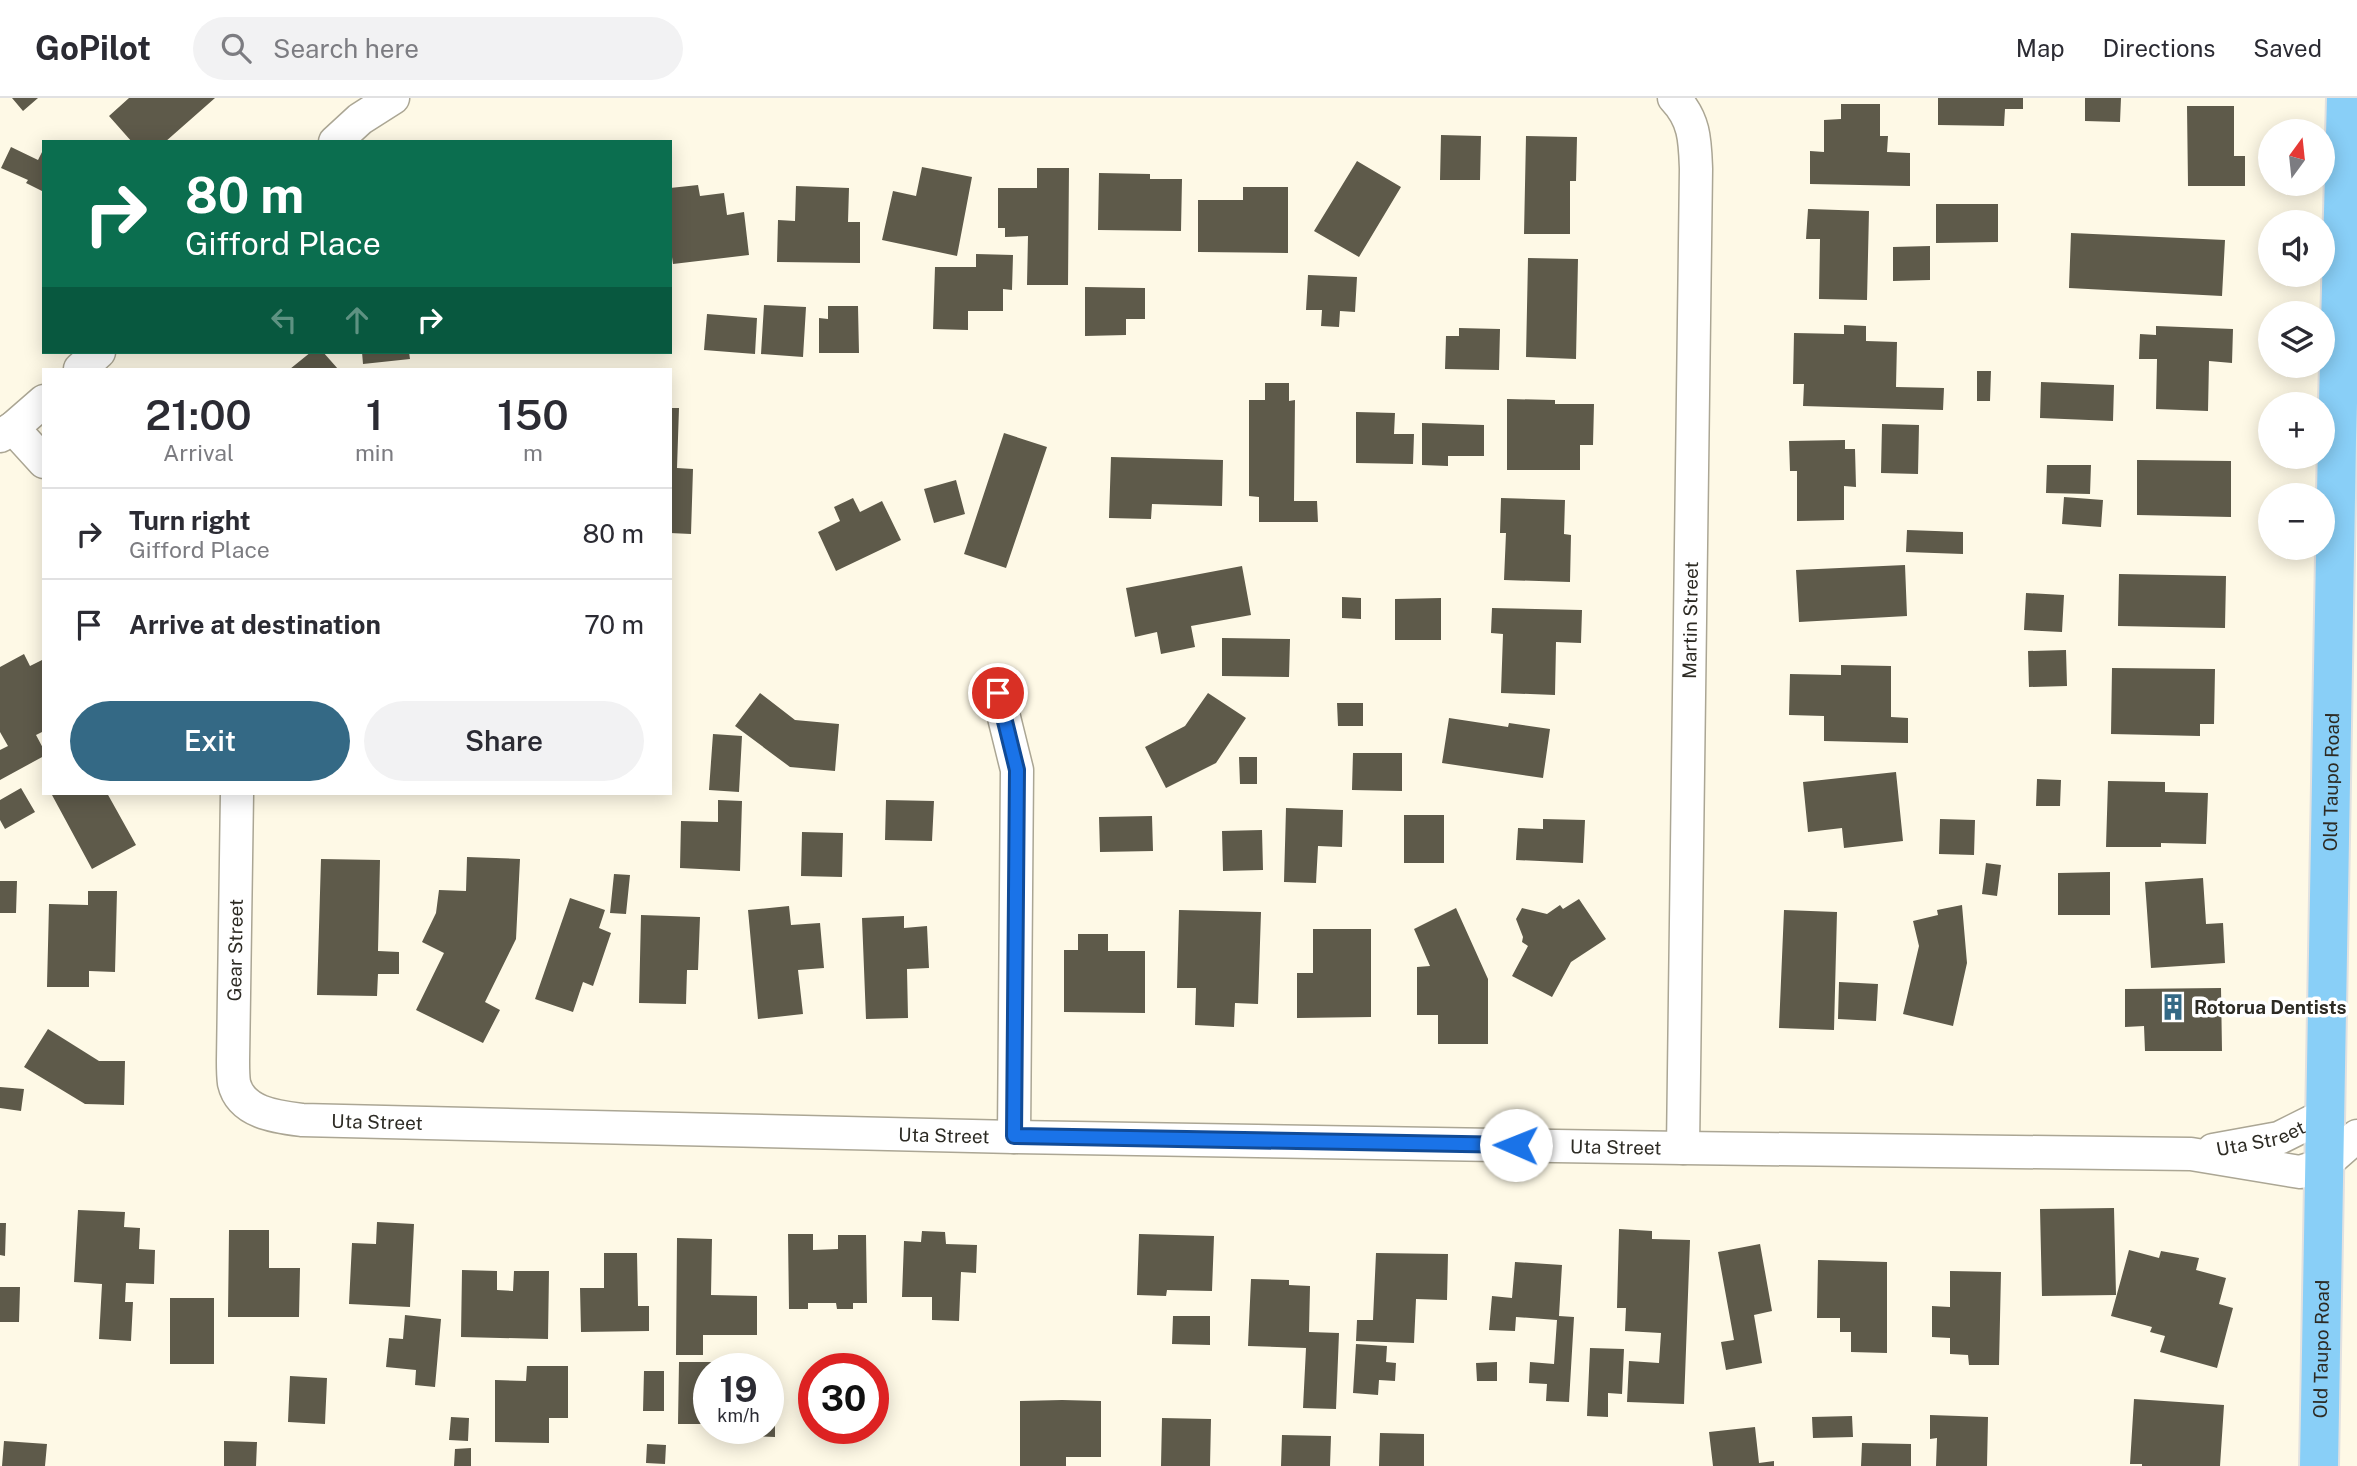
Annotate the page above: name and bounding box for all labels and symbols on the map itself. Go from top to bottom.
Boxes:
north arrow [2258,119,2334,196]
street label: Martin Street [1678,561,1702,679]
pin [968,663,1028,723]
street label: Old Taupo Road [2319,713,2343,852]
street label: Gear Street [223,899,247,1001]
building icon: Rotorua Dentists [2158,992,2188,1022]
place label: Rotorua Dentists [2194,996,2347,1018]
position arrow [1479,1108,1553,1182]
street label: Uta Street [331,1110,423,1134]
street label: Uta Street [2214,1116,2309,1160]
street label: Uta Street [898,1123,990,1147]
street label: Uta Street [1570,1135,1662,1159]
street label: Old Taupo Road [2309,1280,2333,1418]
speed limit sign: 30 [798,1353,889,1444]

